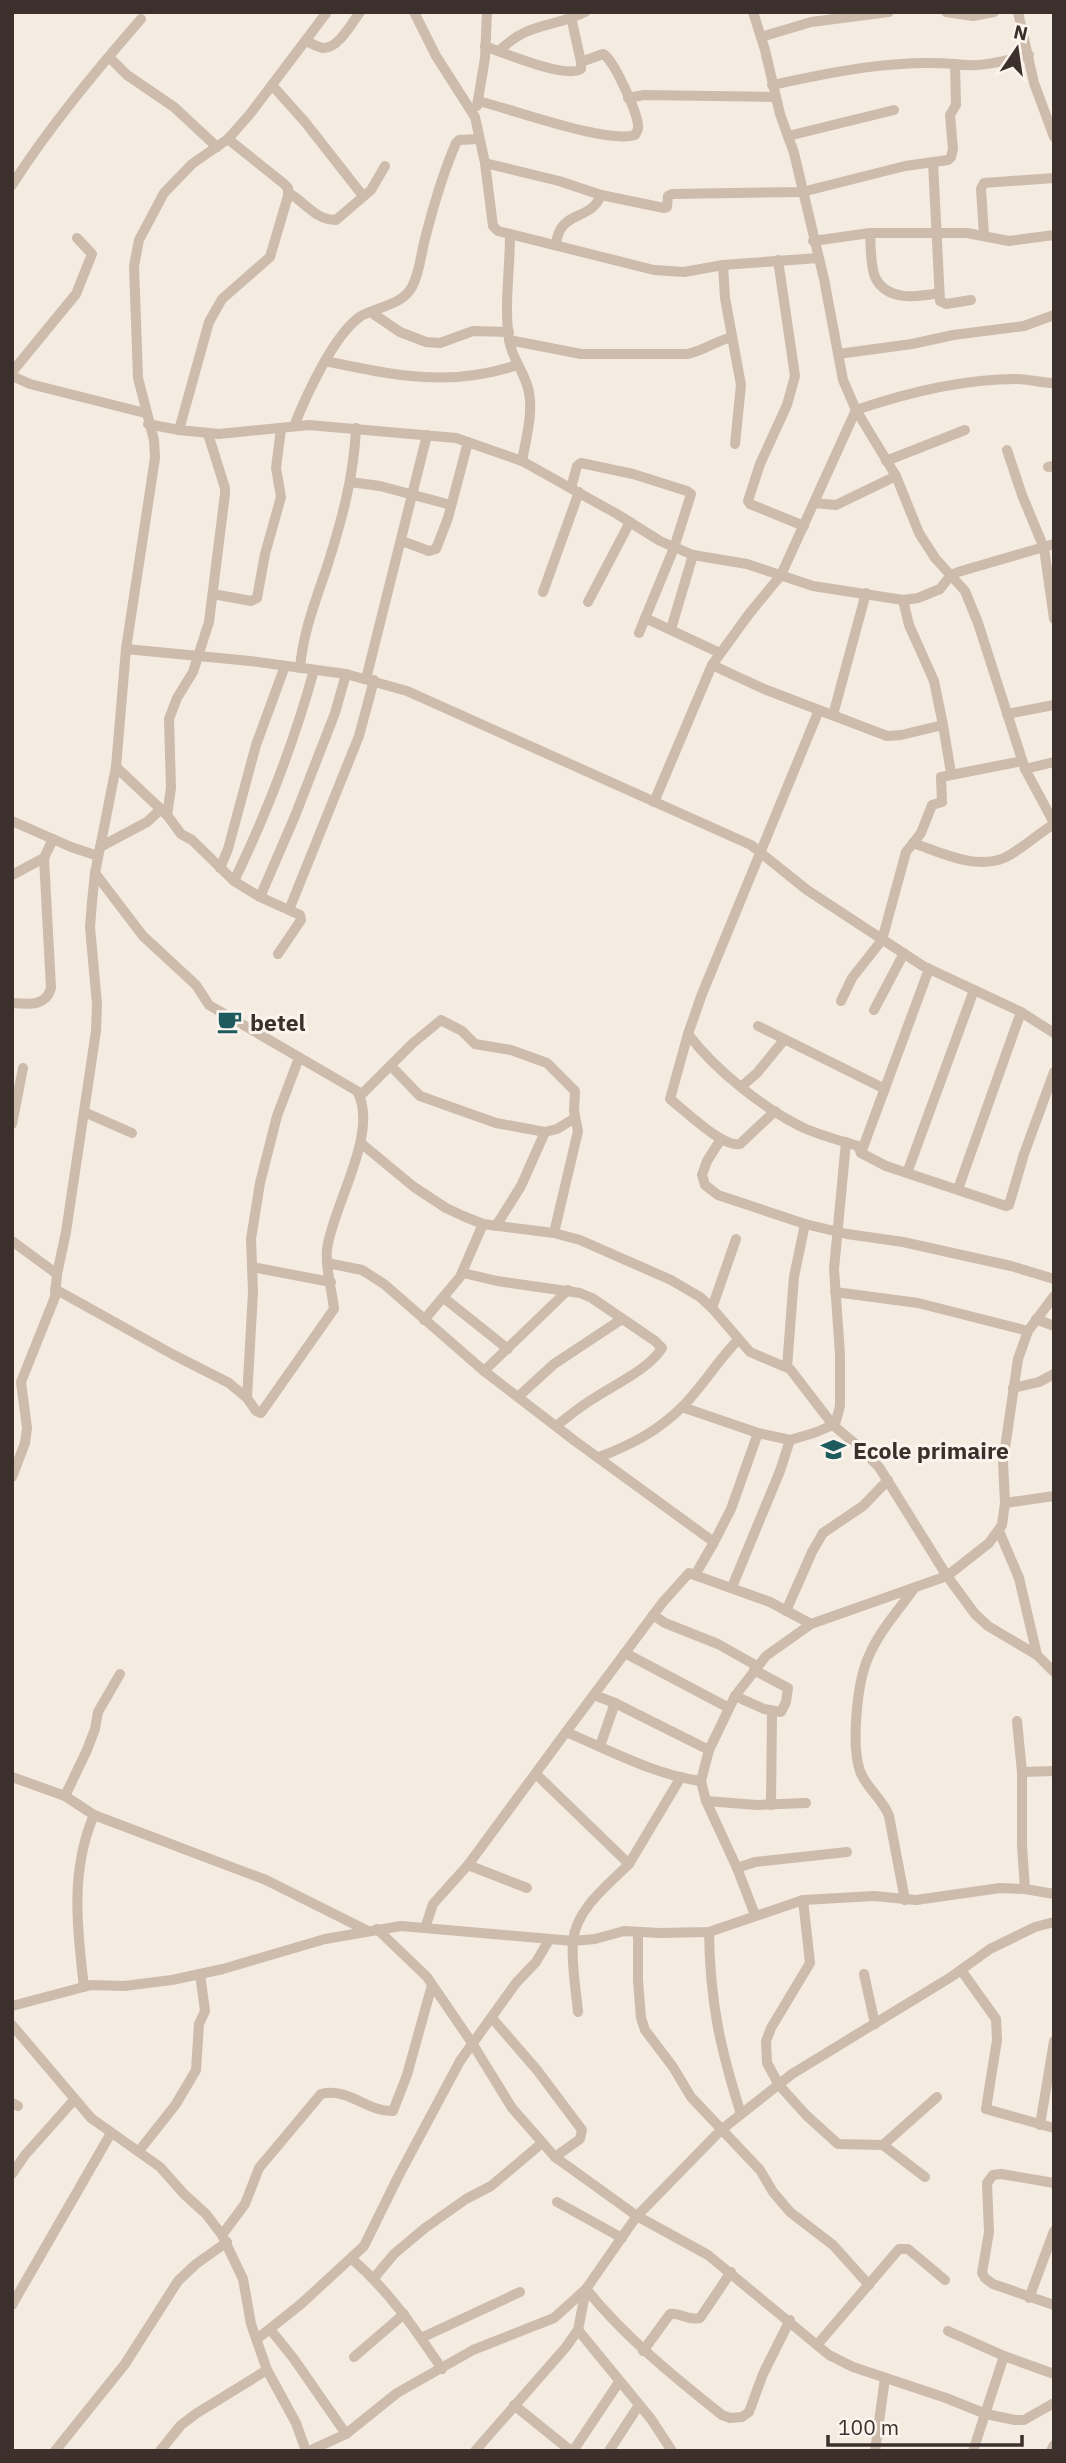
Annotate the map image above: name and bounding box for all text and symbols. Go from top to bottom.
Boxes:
north arrow [982,14,1052,84]
text: N [1011,19,1030,46]
place label: betel [250,1007,306,1037]
cafe icon: betel [216,1008,244,1036]
place label: Ecole primaire [853,1435,1009,1465]
school or university icon: Ecole primaire [819,1436,847,1464]
scale bar [828,2404,1022,2448]
text: 100 m [838,2413,899,2441]

